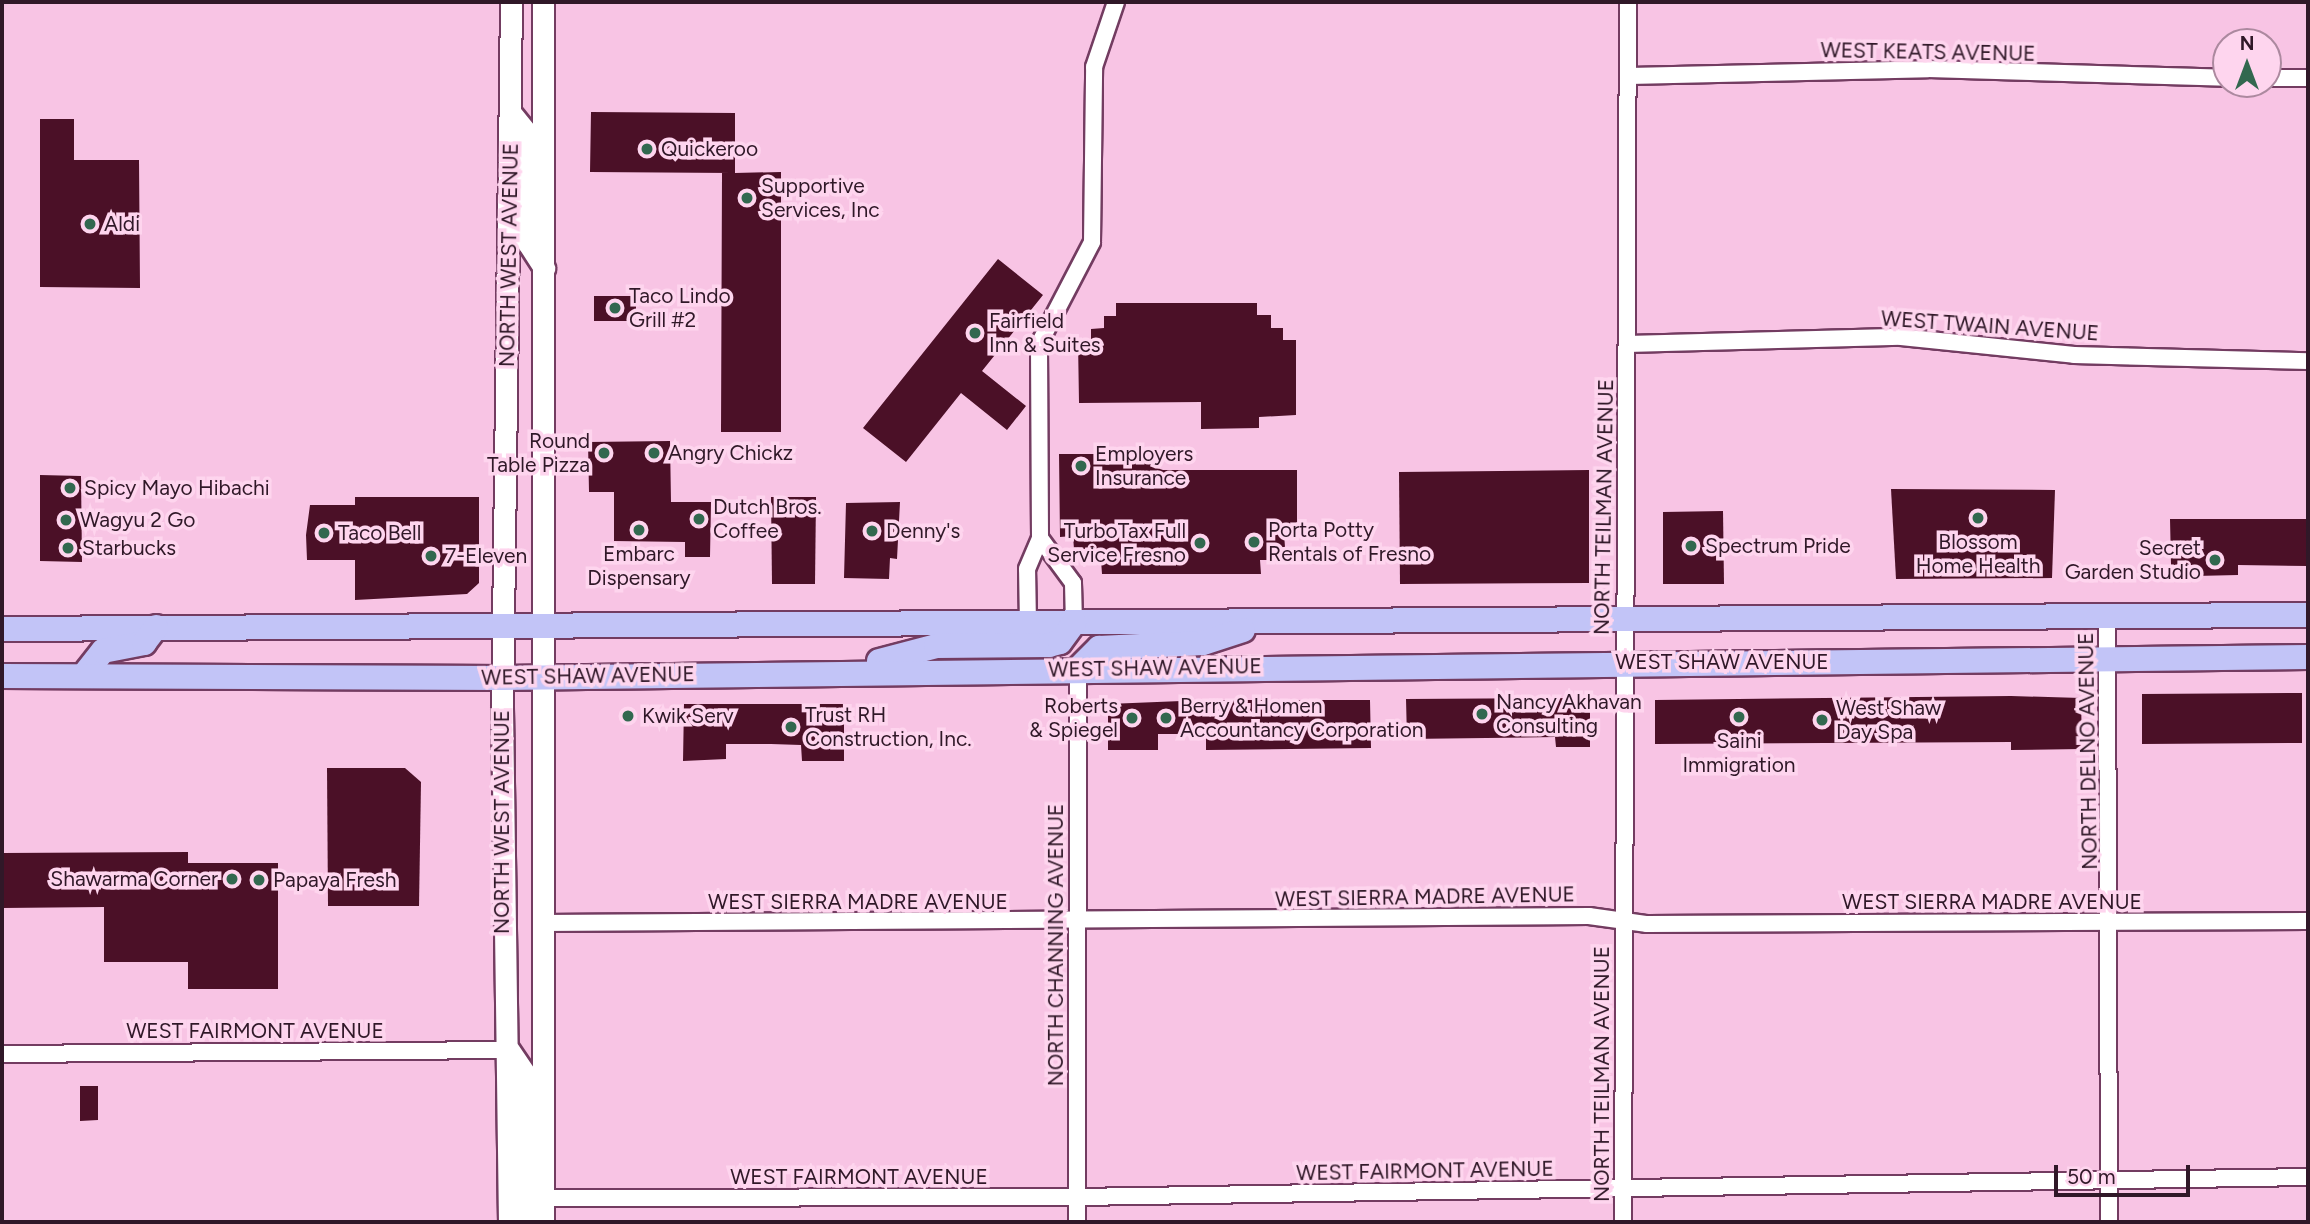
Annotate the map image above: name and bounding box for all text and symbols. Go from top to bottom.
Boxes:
north arrow [2212,28,2282,98]
text: N [2240,32,2254,55]
street label: WEST KEATS AVENUE [1820,38,2036,66]
place label: Quickeroo [661,136,758,162]
marker: Quickeroo [639,141,655,157]
street label: NORTH WEST AVENUE [494,143,524,367]
place label: Supportive Services, Inc [761,173,880,223]
marker: Supportive Services, Inc [739,190,755,206]
place label: Aldi [104,211,140,237]
marker: Aldi [82,216,98,232]
place label: Taco Lindo Grill #2 [629,283,731,333]
marker: Taco Lindo Grill #2 [607,300,623,316]
street label: WEST TWAIN AVENUE [1880,306,2100,346]
place label: Fairfield Inn & Suites [989,308,1101,358]
marker: Fairfield Inn & Suites [967,325,983,341]
street label: NORTH TEILMAN AVENUE [1589,379,1619,635]
place label: Round Table Pizza [487,428,590,478]
place label: Angry Chickz [668,440,793,466]
place label: Employers Insurance [1095,441,1193,491]
marker: Round Table Pizza [596,445,612,461]
marker: Angry Chickz [646,445,662,461]
marker: Employers Insurance [1073,458,1089,474]
place label: Spicy Mayo Hibachi [84,475,270,501]
marker: Spicy Mayo Hibachi [62,480,78,496]
place label: Dutch Bros. Coffee [713,494,822,544]
place label: Wagyu 2 Go [80,507,195,533]
marker: Blossom Home Health [1970,510,1986,526]
marker: Dutch Bros. Coffee [691,511,707,527]
marker: Wagyu 2 Go [58,512,74,528]
place label: Porta Potty Rentals of Fresno [1268,517,1431,567]
place label: Denny's [886,518,960,544]
place label: TurboTax Full Service Fresno [1047,518,1186,568]
place label: Taco Bell [338,520,421,546]
marker: Embarc Dispensary [631,522,647,538]
marker: Denny's [864,523,880,539]
marker: Taco Bell [316,525,332,541]
place label: Blossom Home Health [1916,529,2040,579]
place label: Spectrum Pride [1705,533,1851,559]
marker: Porta Potty Rentals of Fresno [1246,534,1262,550]
place label: Starbucks [82,535,176,561]
marker: TurboTax Full Service Fresno [1192,535,1208,551]
place label: Secret Garden Studio [2065,535,2201,585]
marker: Spectrum Pride [1683,538,1699,554]
marker: Starbucks [60,540,76,556]
place label: Embarc Dispensary [587,541,691,591]
place label: 7-Eleven [445,543,527,569]
marker: 7-Eleven [423,548,439,564]
marker: Secret Garden Studio [2207,552,2223,568]
street label: NORTH DELNO AVENUE [2073,632,2103,870]
street label: WEST SHAW AVENUE [1615,649,1829,675]
street label: WEST SHAW AVENUE [1048,654,1262,682]
street label: WEST SHAW AVENUE [481,662,695,690]
place label: Nancy Akhavan Consulting [1496,689,1642,739]
place label: Roberts & Spiegel [1029,693,1118,743]
place label: Berry & Homen Accountancy Corporation [1180,693,1424,743]
place label: West Shaw Day Spa [1836,695,1941,745]
place label: Trust RH Construction, Inc. [805,702,972,752]
place label: Kwik Serv [642,703,734,729]
marker: Nancy Akhavan Consulting [1474,706,1490,722]
marker: Kwik Serv [620,708,636,724]
marker: Saini Immigration [1731,709,1747,725]
street label: NORTH WEST AVENUE [489,710,515,934]
marker: Roberts & Spiegel [1124,710,1140,726]
marker: Berry & Homen Accountancy Corporation [1158,710,1174,726]
marker: West Shaw Day Spa [1814,712,1830,728]
marker: Trust RH Construction, Inc. [783,719,799,735]
place label: Saini Immigration [1682,728,1796,778]
street label: NORTH CHANNING AVENUE [1043,804,1069,1086]
place label: Shawarma Corner [50,866,218,892]
place label: Papaya Fresh [273,867,397,893]
marker: Shawarma Corner [224,871,240,887]
marker: Papaya Fresh [251,872,267,888]
street label: WEST SIERRA MADRE AVENUE [1275,882,1575,912]
street label: WEST SIERRA MADRE AVENUE [708,889,1008,915]
street label: WEST SIERRA MADRE AVENUE [1842,889,2142,915]
street label: NORTH TEILMAN AVENUE [1589,946,1615,1202]
street label: WEST FAIRMONT AVENUE [126,1018,384,1044]
scale bar [2058,1150,2194,1194]
street label: WEST FAIRMONT AVENUE [1296,1156,1554,1186]
street label: WEST FAIRMONT AVENUE [730,1164,988,1190]
text: 50 m [2067,1164,2116,1189]

